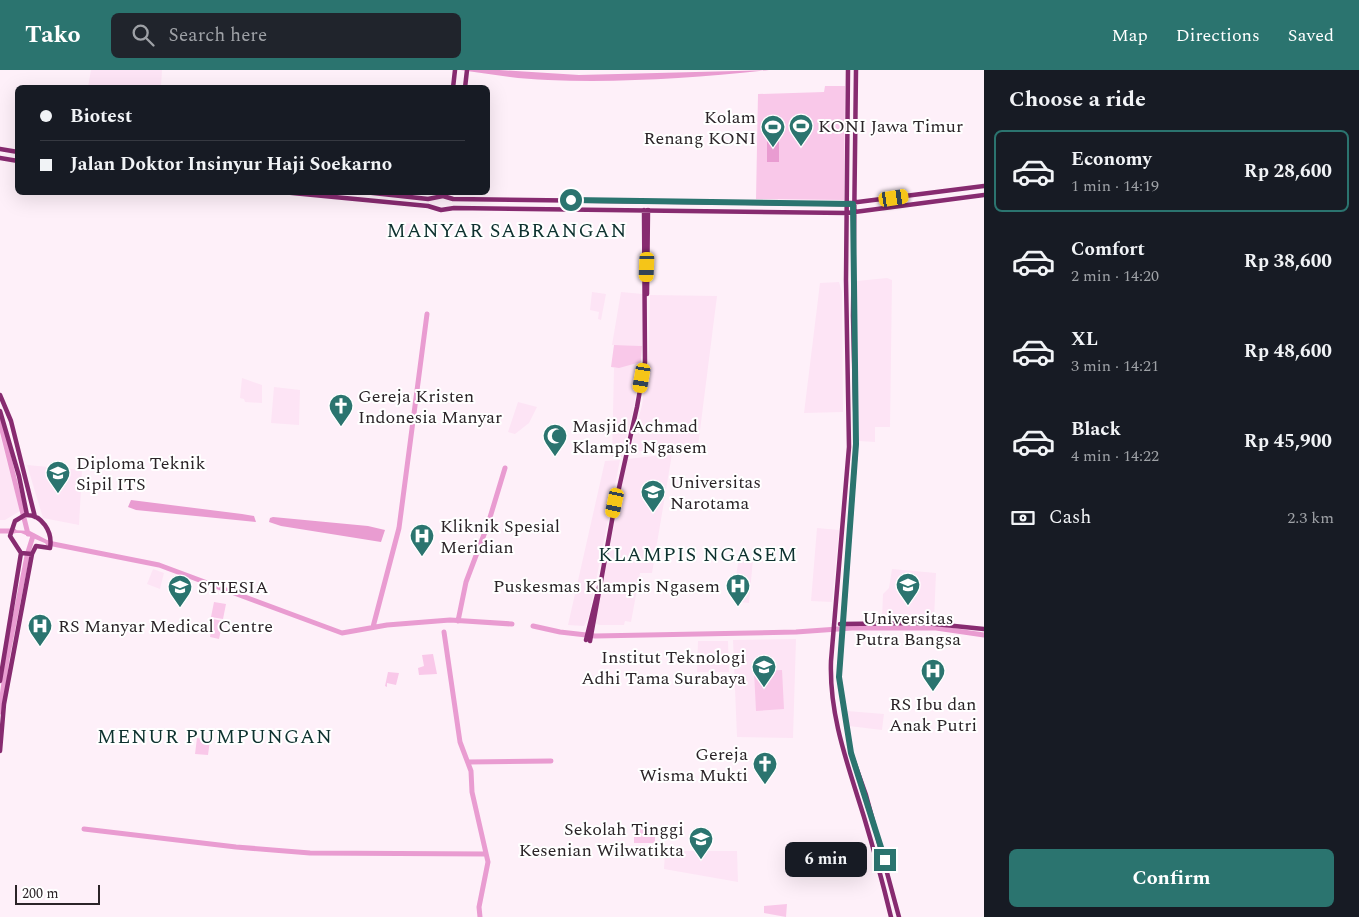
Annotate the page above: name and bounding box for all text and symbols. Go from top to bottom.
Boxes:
search box [111,13,461,58]
text: Tako [25,17,81,53]
icon: search [129,21,157,49]
text: Search here [169,21,267,50]
text: Map [1112,22,1148,49]
text: Directions [1176,22,1260,49]
text: Saved [1288,22,1334,49]
text: Choose a ride [1009,83,1146,116]
text: Biotest [70,102,132,131]
place label: Kolam Renang KONI [644,104,756,152]
sports icon: KONI Jawa Timur [788,113,814,147]
place label: KONI Jawa Timur [818,113,963,140]
sports icon: Kolam Renang KONI [760,114,786,148]
text: Economy [1071,145,1152,174]
icon: car [1011,149,1056,194]
text: Jalan Doktor Insinyur Haji Soekarno [70,150,392,179]
text: Rp 28,600 [1244,157,1332,186]
text: 1 min · 14:19 [1071,174,1159,198]
car [878,188,909,208]
route start [560,189,582,211]
district label: MANYAR SABRANGAN [387,216,627,246]
text: Comfort [1071,235,1145,264]
icon: car [1011,239,1056,284]
text: Rp 38,600 [1244,247,1332,276]
car [638,252,655,282]
text: 2 min · 14:20 [1071,264,1159,288]
text: XL [1071,325,1098,354]
icon: car [1011,329,1056,374]
text: Rp 48,600 [1244,337,1332,366]
text: 3 min · 14:21 [1071,354,1159,378]
car [632,362,651,394]
place label: Gereja Kristen Indonesia Manyar [358,383,502,431]
church icon: Gereja Kristen Indonesia Manyar [328,393,354,427]
place label: Masjid Achmad Klampis Ngasem [572,413,707,461]
text: Black [1071,415,1121,444]
icon: car [1011,419,1056,464]
mosque icon: Masjid Achmad Klampis Ngasem [542,423,568,457]
text: Rp 45,900 [1244,427,1332,456]
text: 4 min · 14:22 [1071,444,1159,468]
place label: Diploma Teknik Sipil ITS [76,450,206,498]
school or university icon: Diploma Teknik Sipil ITS [45,460,71,494]
place label: Universitas Narotama [670,469,761,517]
school or university icon: Universitas Narotama [640,479,666,513]
car [604,487,625,519]
text: Cash [1049,503,1091,532]
icon: cash [1009,504,1037,532]
text: 2.3 km [1287,506,1334,530]
place label: Kliknik Spesial Meridian [440,513,560,561]
hospital icon: Kliknik Spesial Meridian [409,523,435,557]
district label: KLAMPIS NGASEM [598,540,798,570]
school or university icon: Universitas Putra Bangsa [895,572,921,606]
place label: Puskesmas Klampis Ngasem [493,573,720,600]
hospital icon: Puskesmas Klampis Ngasem [725,573,751,607]
school or university icon: STIESIA [167,574,193,608]
place label: STIESIA [198,574,269,601]
place label: Universitas Putra Bangsa [855,605,961,653]
hospital icon: RS Manyar Medical Centre [27,613,53,647]
place label: RS Manyar Medical Centre [58,613,273,640]
place label: Institut Teknologi Adhi Tama Surabaya [581,644,746,692]
school or university icon: Institut Teknologi Adhi Tama Surabaya [751,654,777,688]
hospital icon: RS Ibu dan Anak Putri [920,658,946,692]
place label: RS Ibu dan Anak Putri [889,691,977,739]
district label: MENUR PUMPUNGAN [97,722,333,752]
place label: Gereja Wisma Mukti [639,741,748,789]
church icon: Gereja Wisma Mukti [752,751,778,785]
place label: Sekolah Tinggi Kesenian Wilwatikta [519,816,684,864]
school or university icon: Sekolah Tinggi Kesenian Wilwatikta [688,826,714,860]
callout: 6 min [785,842,868,878]
text: 6 min [805,847,847,871]
route end [874,849,896,871]
button: Confirm [1009,849,1334,907]
scale bar [15,882,100,905]
text: 200 m [22,883,59,904]

